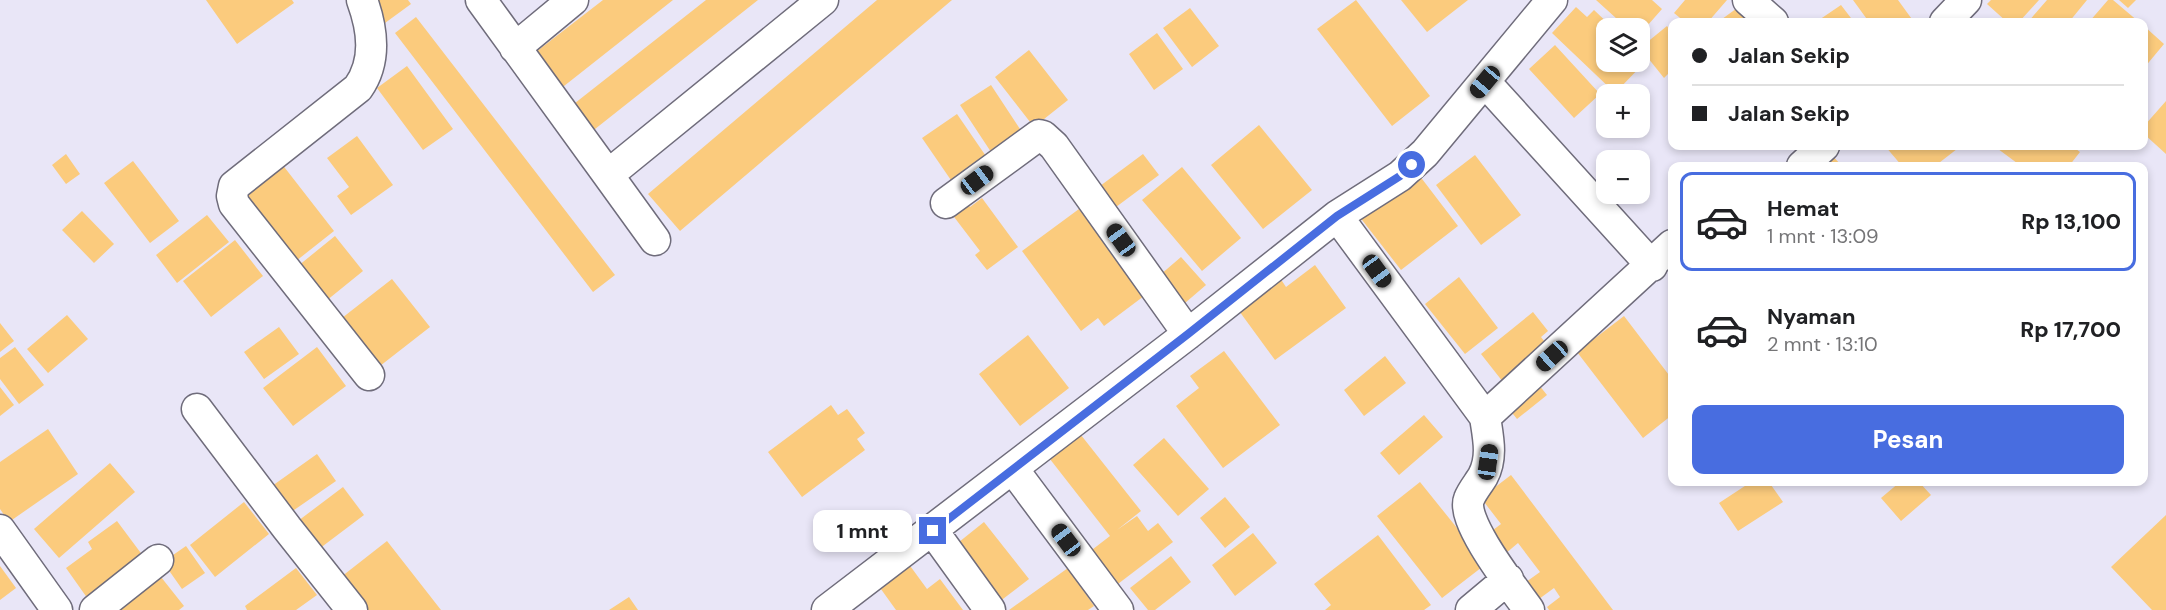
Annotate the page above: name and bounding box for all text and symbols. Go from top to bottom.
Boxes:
map controls [1596,18,1650,204]
button: layers [1596,18,1650,72]
text: Jalan Sekip [1728,41,1850,70]
car [1467,62,1503,102]
button: + [1596,84,1650,138]
text: Jalan Sekip [1728,99,1850,128]
button: − [1596,150,1650,204]
route start [1398,151,1425,178]
car [957,162,997,198]
text: Hemat [1767,194,1839,223]
icon: car [1695,195,1749,249]
text: Rp 13,100 [2021,207,2121,236]
car [1103,220,1139,260]
text: 1 mnt · 13:09 [1767,223,1879,249]
car [1359,251,1395,291]
text: Nyaman [1767,302,1856,331]
icon: car [1695,303,1749,357]
text: Rp 17,700 [2020,315,2121,344]
text: 2 mnt · 13:10 [1767,331,1878,357]
car [1533,337,1571,375]
button: Pesan [1692,405,2124,474]
car [1477,443,1499,481]
callout: 1 mnt [813,510,912,552]
route end [919,517,946,544]
text: 1 mnt [836,518,889,544]
car [1048,520,1084,560]

